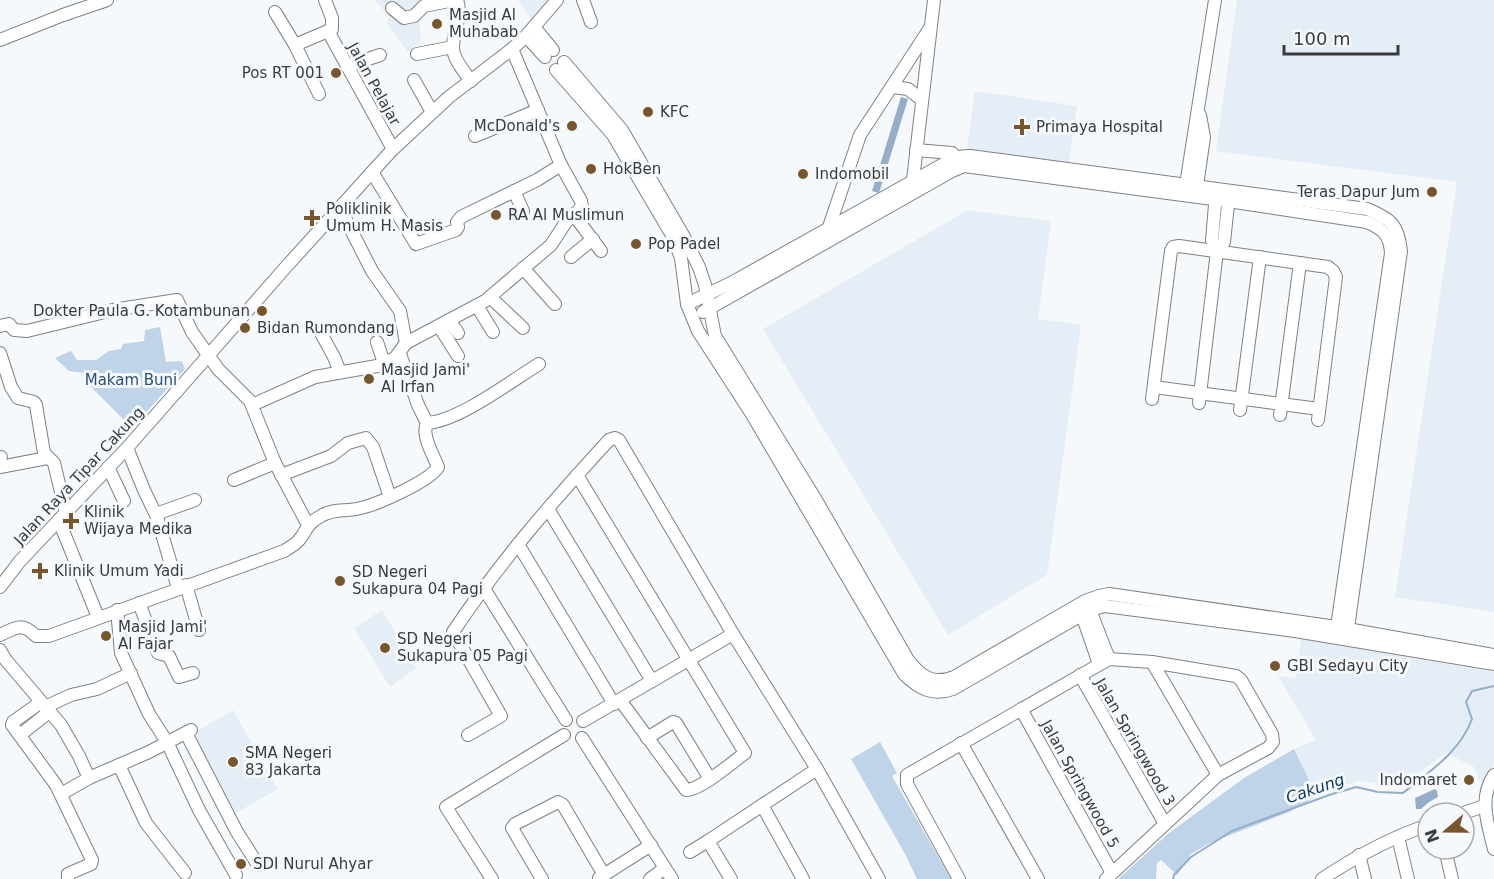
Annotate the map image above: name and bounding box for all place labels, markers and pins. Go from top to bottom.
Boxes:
place label: Masjid Al Muhabab [449,6,518,41]
marker: Masjid Al Muhabab [430,17,444,31]
place label: Pos RT 001 [242,64,324,82]
marker: Pos RT 001 [329,66,343,80]
place label: KFC [660,103,689,121]
marker: KFC [641,105,655,119]
place label: McDonald's [474,117,560,135]
marker: Primaya Hospital [1013,118,1031,136]
place label: Primaya Hospital [1036,118,1163,136]
marker: McDonald's [565,119,579,133]
place label: HokBen [603,160,661,178]
marker: HokBen [584,162,598,176]
place label: Indomobil [815,165,889,183]
marker: Indomobil [796,167,810,181]
place label: Teras Dapur Jum [1296,183,1420,201]
marker: Teras Dapur Jum [1425,185,1439,199]
place label: Poliklinik Umum H. Masis [326,200,443,235]
place label: RA Al Muslimun [508,206,624,224]
marker: RA Al Muslimun [489,208,503,222]
marker: Poliklinik Umum H. Masis [303,209,321,227]
place label: Pop Padel [648,235,720,253]
marker: Pop Padel [629,237,643,251]
place label: Dokter Paula G. Kotambunan [33,302,250,320]
marker: Dokter Paula G. Kotambunan [255,304,269,318]
place label: Bidan Rumondang [257,319,395,337]
marker: Bidan Rumondang [238,321,252,335]
place label: Masjid Jami' Al Irfan [381,361,470,396]
marker: Masjid Jami' Al Irfan [362,372,376,386]
place label: Klinik Wijaya Medika [84,503,192,538]
marker: Klinik Wijaya Medika [62,512,80,530]
marker: Klinik Umum Yadi [31,562,49,580]
place label: Klinik Umum Yadi [54,562,184,580]
place label: SD Negeri Sukapura 04 Pagi [352,563,483,598]
marker: SD Negeri Sukapura 04 Pagi [333,574,347,588]
place label: Masjid Jami' Al Fajar [118,618,207,653]
marker: Masjid Jami' Al Fajar [99,629,113,643]
place label: SD Negeri Sukapura 05 Pagi [397,630,528,665]
marker: SD Negeri Sukapura 05 Pagi [378,641,392,655]
place label: GBI Sedayu City [1287,657,1408,675]
marker: GBI Sedayu City [1268,659,1282,673]
place label: SMA Negeri 83 Jakarta [245,744,332,779]
marker: SMA Negeri 83 Jakarta [226,755,240,769]
place label: Indomaret [1380,771,1457,789]
marker: Indomaret [1462,773,1476,787]
place label: SDI Nurul Ahyar [253,855,373,873]
marker: SDI Nurul Ahyar [234,857,248,871]

